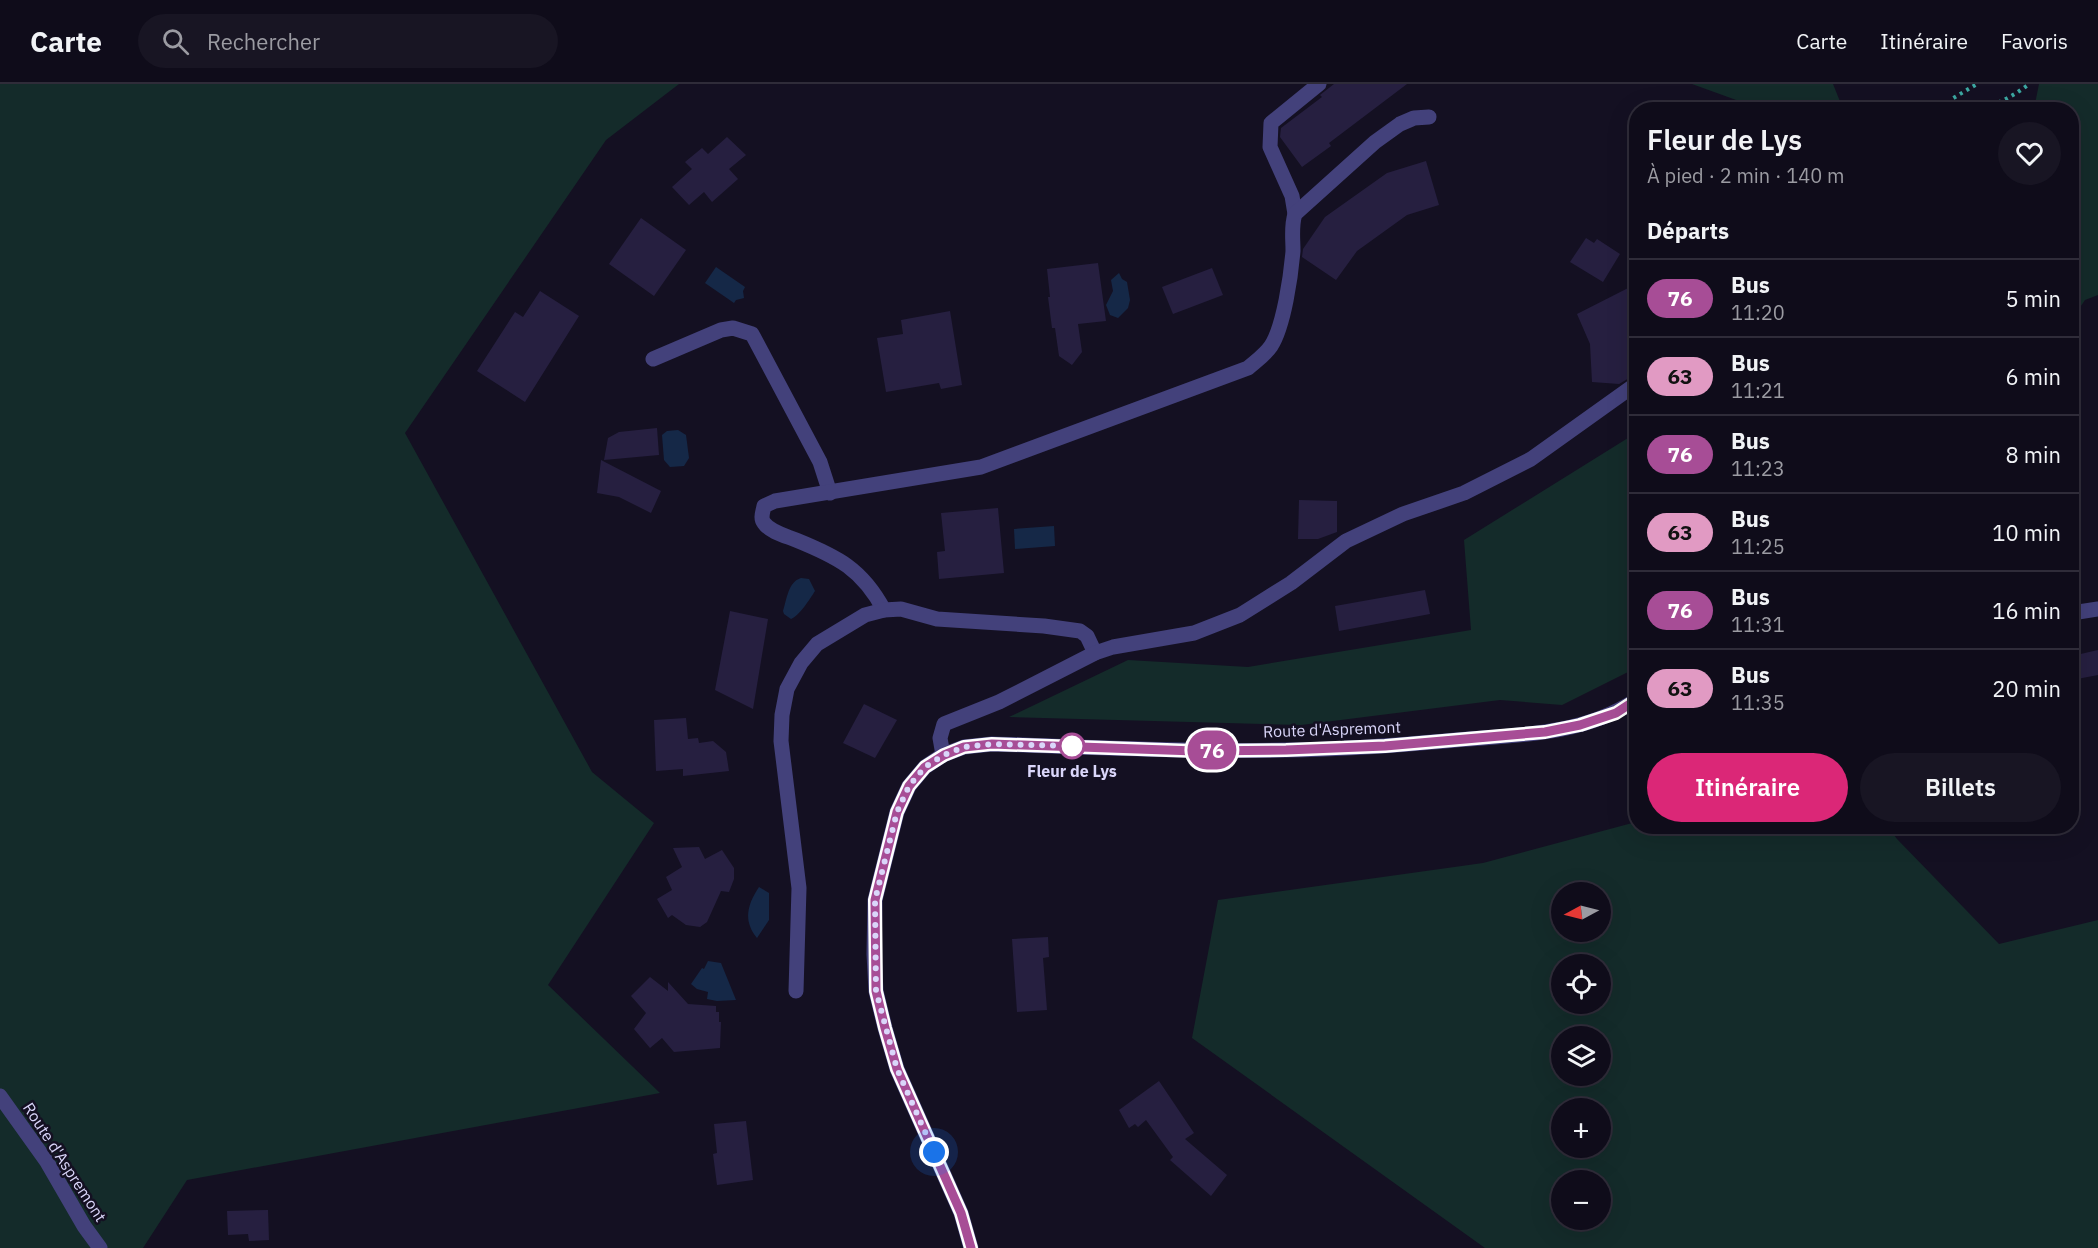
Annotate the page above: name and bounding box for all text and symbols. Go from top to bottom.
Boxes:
search box [138,14,558,68]
text: Carte [30,23,102,60]
icon: search [159,25,192,58]
text: Rechercher [207,27,320,56]
text: Carte [1796,27,1847,55]
text: Itinéraire [1880,27,1968,55]
text: Favoris [2001,27,2068,55]
text: Fleur de Lys [1647,121,1802,158]
button: heart [1998,122,2061,185]
text: À pied · 2 min · 140 m [1647,162,1844,189]
text: Départs [1647,216,1729,245]
text: Bus [1731,270,1770,299]
text: 76 [1667,284,1693,312]
text: 5 min [2005,284,2061,313]
text: 11:20 [1731,299,1785,326]
text: Bus [1731,348,1770,377]
text: 63 [1667,362,1693,390]
text: 6 min [2005,362,2061,391]
text: 11:21 [1731,377,1785,404]
text: Bus [1731,426,1770,455]
text: 76 [1667,440,1693,468]
text: 8 min [2005,440,2061,469]
text: 11:23 [1731,455,1785,482]
text: Bus [1731,504,1770,533]
text: 63 [1667,518,1693,546]
text: 10 min [1992,518,2061,547]
text: 11:25 [1731,533,1785,560]
text: Bus [1731,582,1770,611]
text: 76 [1667,596,1693,624]
text: 16 min [1992,596,2061,625]
text: 11:31 [1731,611,1785,638]
text: Bus [1731,660,1770,689]
text: 63 [1667,674,1693,702]
text: 20 min [1992,674,2061,703]
text: 11:35 [1731,689,1785,716]
street label: Route d'Aspremont [1263,717,1401,741]
line badge: 76 [1185,730,1239,770]
marker: Fleur de Lys [1059,733,1085,759]
text: 76 [1199,736,1225,764]
button: Itinéraire [1647,753,1848,822]
button: Billets [1860,753,2061,822]
place label: Fleur de Lys [1027,761,1117,781]
north arrow [1551,882,1611,942]
map controls [1551,882,1611,1230]
button: locate [1551,954,1611,1014]
button: layers [1551,1026,1611,1086]
button: + [1551,1098,1611,1158]
street label: Route d'Aspremont [19,1099,111,1225]
your location [919,1137,949,1167]
button: − [1551,1170,1611,1230]

